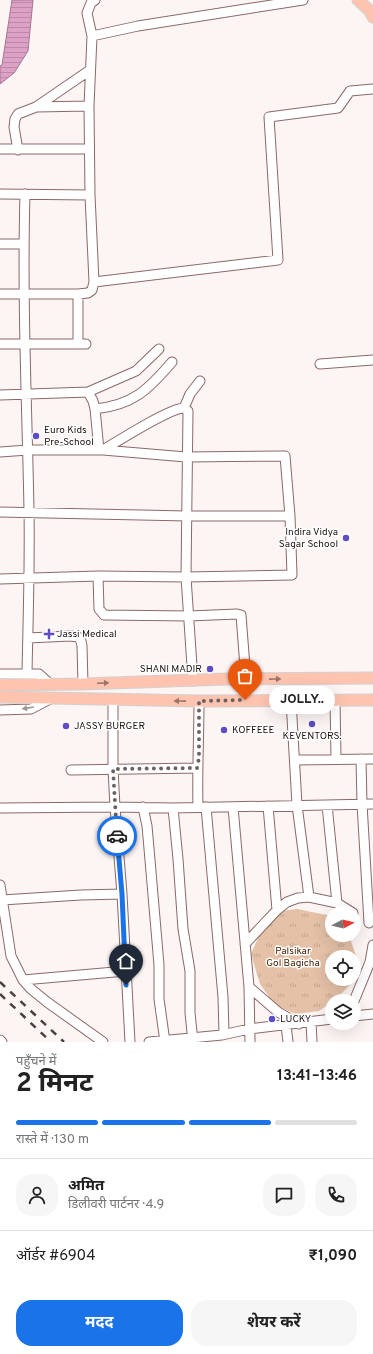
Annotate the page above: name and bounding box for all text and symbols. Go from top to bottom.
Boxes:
place label: Euro Kids Pre-School [44,424,94,449]
marker: Euro Kids Pre-School [31,431,41,441]
place label: Indira Vidya Sagar School [279,526,338,551]
marker: Indira Vidya Sagar School [341,533,351,543]
place label: Jassi Medical [57,628,117,641]
marker: Jassi Medical [44,629,54,639]
pin [228,659,262,700]
place label: SHANI MADIR [140,663,202,676]
marker: SHANI MADIR [205,664,215,674]
icon: bag [234,665,256,687]
one-way arrow [269,676,282,682]
one-way arrow [97,680,110,686]
callout: JOLLY.. [269,686,335,714]
text: JOLLY.. [280,692,324,708]
one-way arrow [173,698,186,704]
one-way arrow [22,706,34,712]
marker: KEVENTORS. [307,719,317,729]
place label: JASSY BURGER [74,720,145,733]
marker: JASSY BURGER [61,721,71,731]
place label: KOFFEEE [232,724,275,737]
marker: KOFFEEE [219,725,229,735]
place label: KEVENTORS. [283,730,341,743]
courier [97,816,137,856]
icon: car [106,825,128,847]
north arrow [325,906,361,942]
map controls [325,906,361,1030]
pin [109,944,143,985]
park label: Palsikar Gol Bagicha [266,945,320,970]
icon: home [115,950,137,972]
button: locate [325,950,361,986]
button: layers [325,994,361,1030]
place label: LUCKY [280,1013,312,1026]
marker: LUCKY [267,1014,277,1024]
text: पहुँचने में [16,1054,57,1070]
text: 13:41–13:46 [277,1067,357,1086]
text: 2 मिनट [16,1068,93,1101]
text: रास्ते में · 130 m [16,1132,89,1148]
button: person [16,1174,58,1216]
button: chat [263,1174,305,1216]
button: phone [315,1174,357,1216]
text: अमित [68,1177,104,1196]
text: डिलीवरी पार्टनर · 4.9 [68,1197,164,1213]
text: ऑर्डर #6904 [16,1247,96,1266]
text: ₹1,090 [308,1247,357,1266]
button: मदद [16,1300,183,1346]
button: शेयर करें [191,1300,357,1346]

